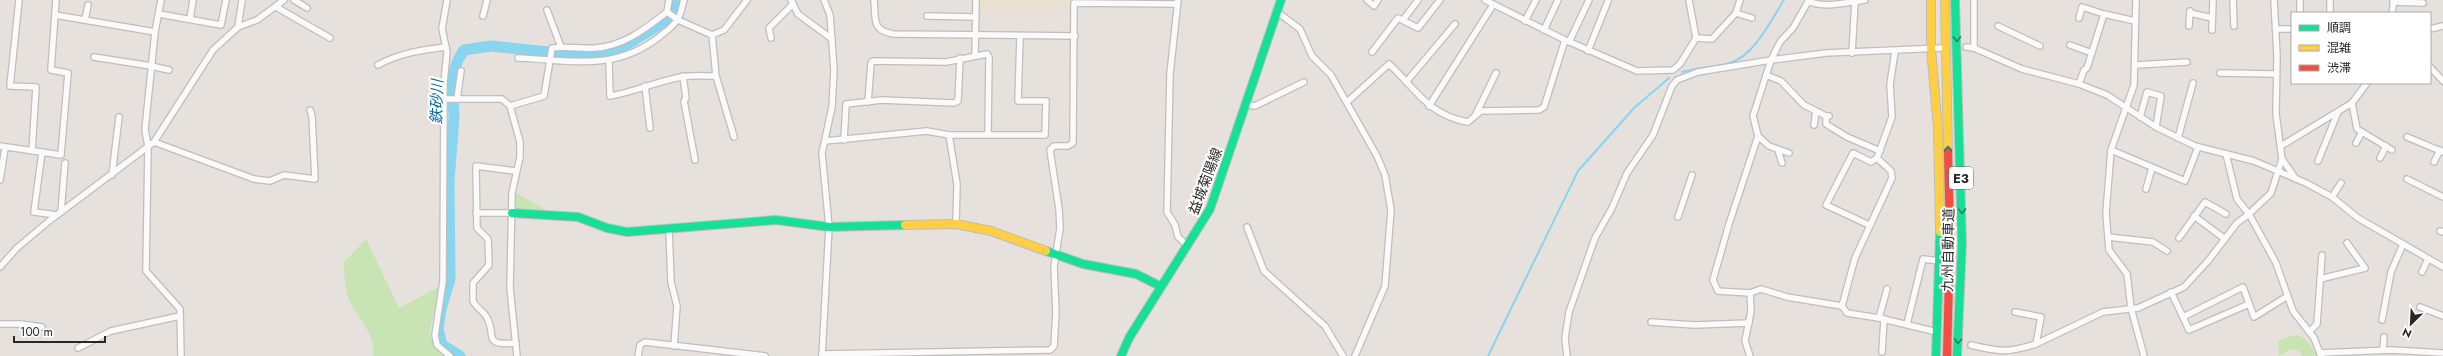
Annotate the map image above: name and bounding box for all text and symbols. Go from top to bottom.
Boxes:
legend [2291,12,2431,84]
text: 順調 [2327,19,2351,37]
one-way arrow [1952,36,1961,42]
text: 混雑 [2327,39,2351,57]
text: 渋滞 [2327,59,2351,77]
water label: 鉄砂川 [426,77,448,125]
street label: 益城菊陽線 [1183,145,1227,217]
one-way arrow [1944,146,1952,152]
road number: E3 [1949,167,1973,189]
street label: 九州自動車道 [1937,208,1959,292]
one-way arrow [1958,208,1966,214]
north arrow [2391,304,2431,344]
scale bar [14,318,105,344]
text: 100 m [20,323,53,341]
text: N [2400,324,2414,342]
one-way arrow [1954,338,1963,344]

